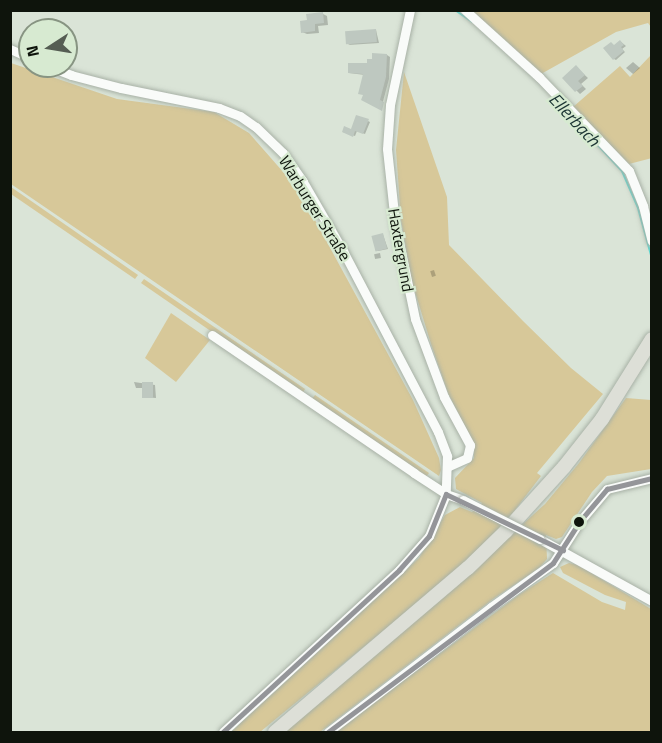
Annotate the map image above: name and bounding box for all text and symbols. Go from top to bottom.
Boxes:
north arrow [18,18,78,78]
text: N [19,43,45,59]
water label: Ellerbach [544,89,604,151]
street label: Warburger Straße [275,152,355,264]
street label: Haxtergrund [384,207,418,293]
unlabelled marker [573,516,585,528]

